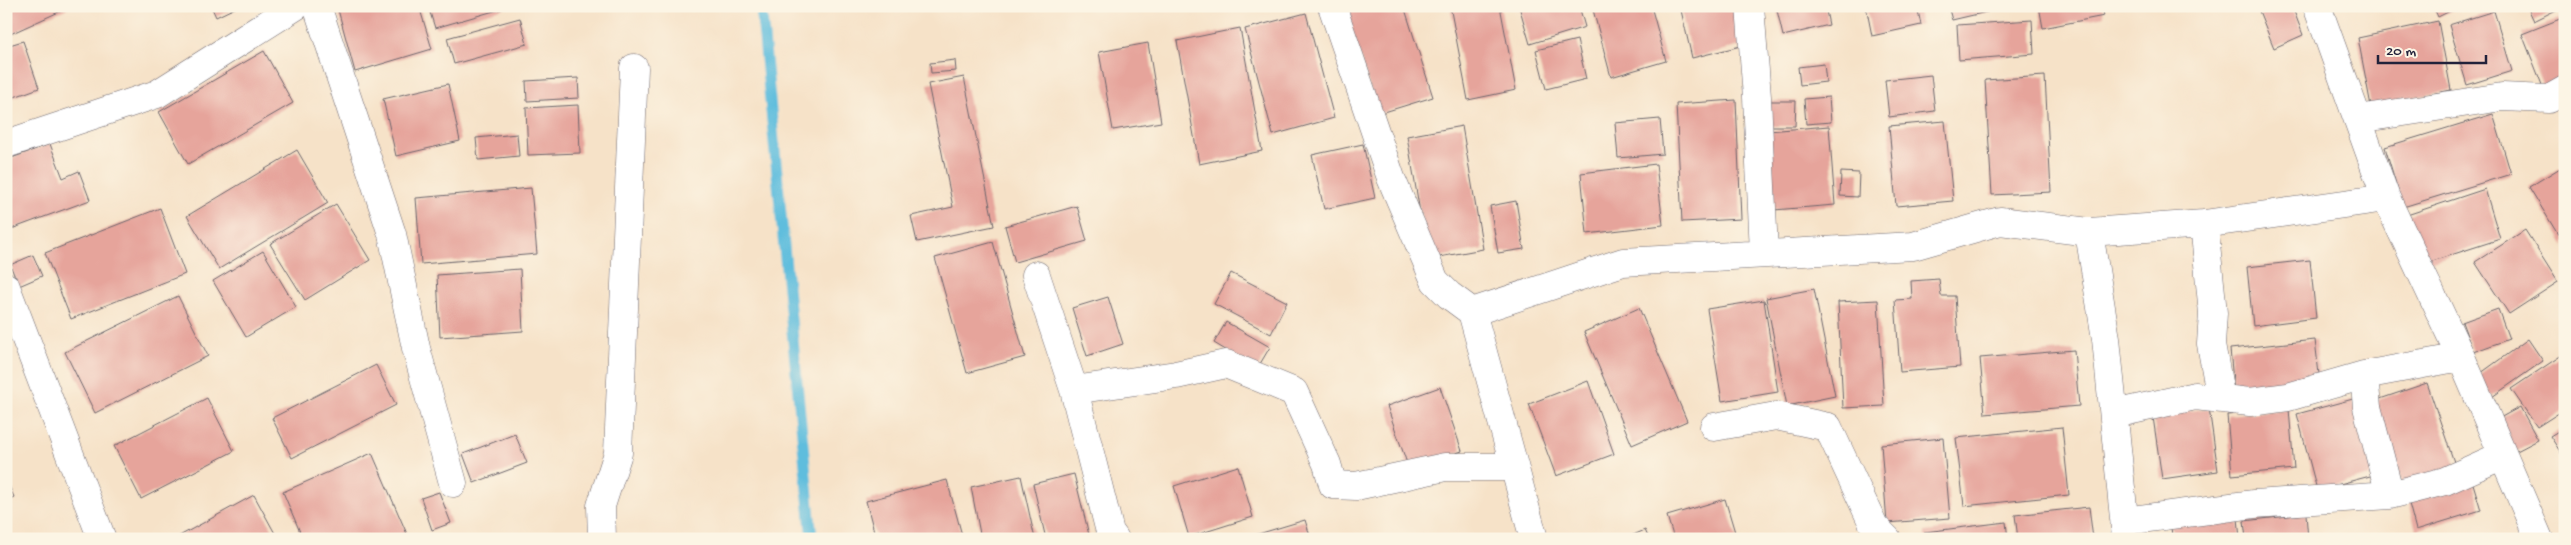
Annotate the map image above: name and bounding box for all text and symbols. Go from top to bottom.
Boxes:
scale bar [2378,32,2486,64]
text: 20 m [2386,43,2416,61]

